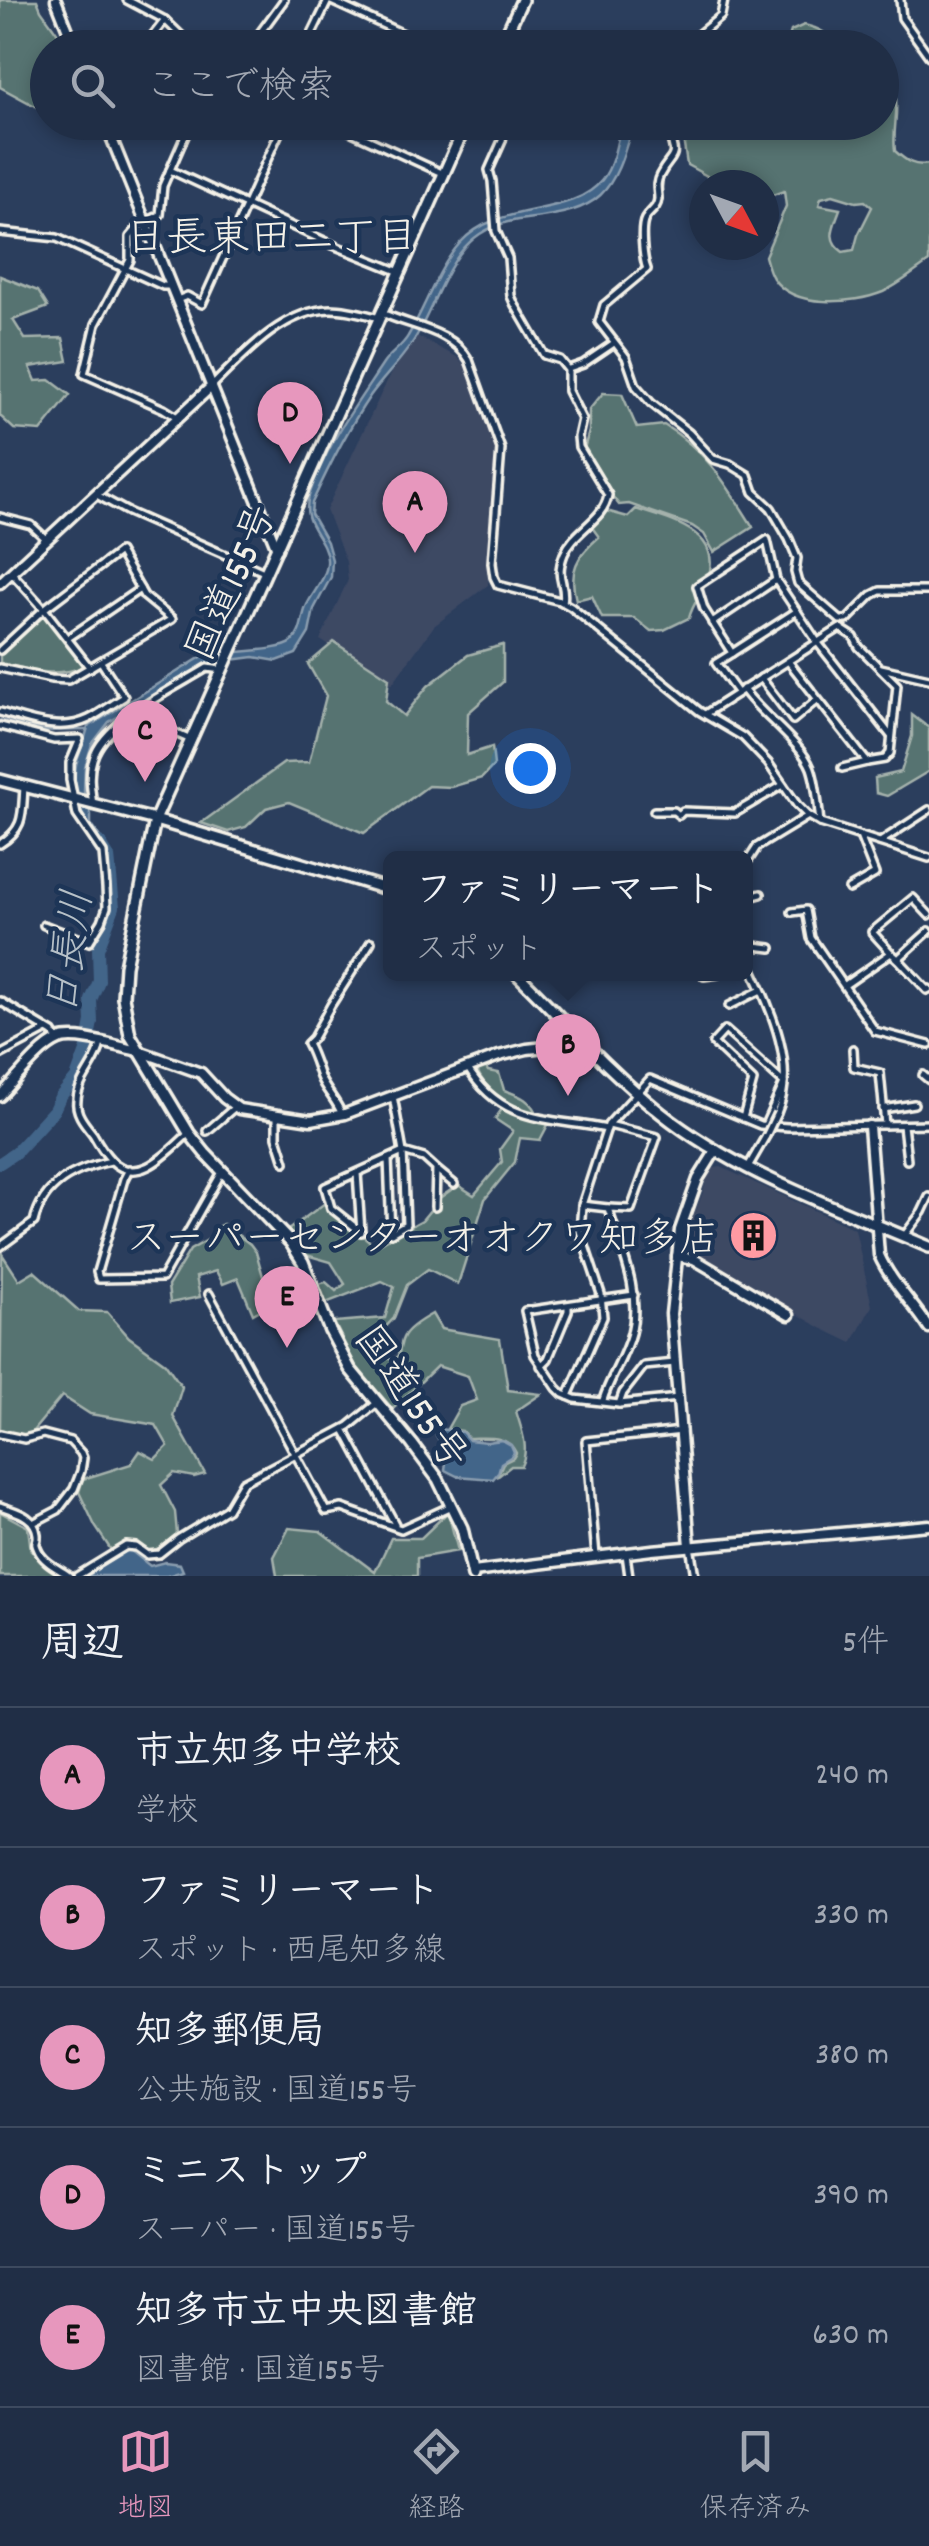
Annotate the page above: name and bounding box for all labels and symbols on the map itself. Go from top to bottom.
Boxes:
north arrow [689,170,779,260]
district label: 日長東田二丁目 [124,212,418,272]
pin: D [258,382,322,464]
pin: A [382,470,448,553]
street label: 国道155号 [175,497,295,672]
pin: C [112,700,178,782]
your location [505,743,556,794]
water label: 日長川 [35,886,112,1020]
pin: B [536,1014,600,1096]
building icon: スーパーセンターオオクワ知多店 [728,1210,780,1262]
place label: スーパーセンターオオクワ知多店 [126,1214,719,1271]
pin: E [254,1266,320,1348]
street label: 国道155号 [337,1315,479,1484]

